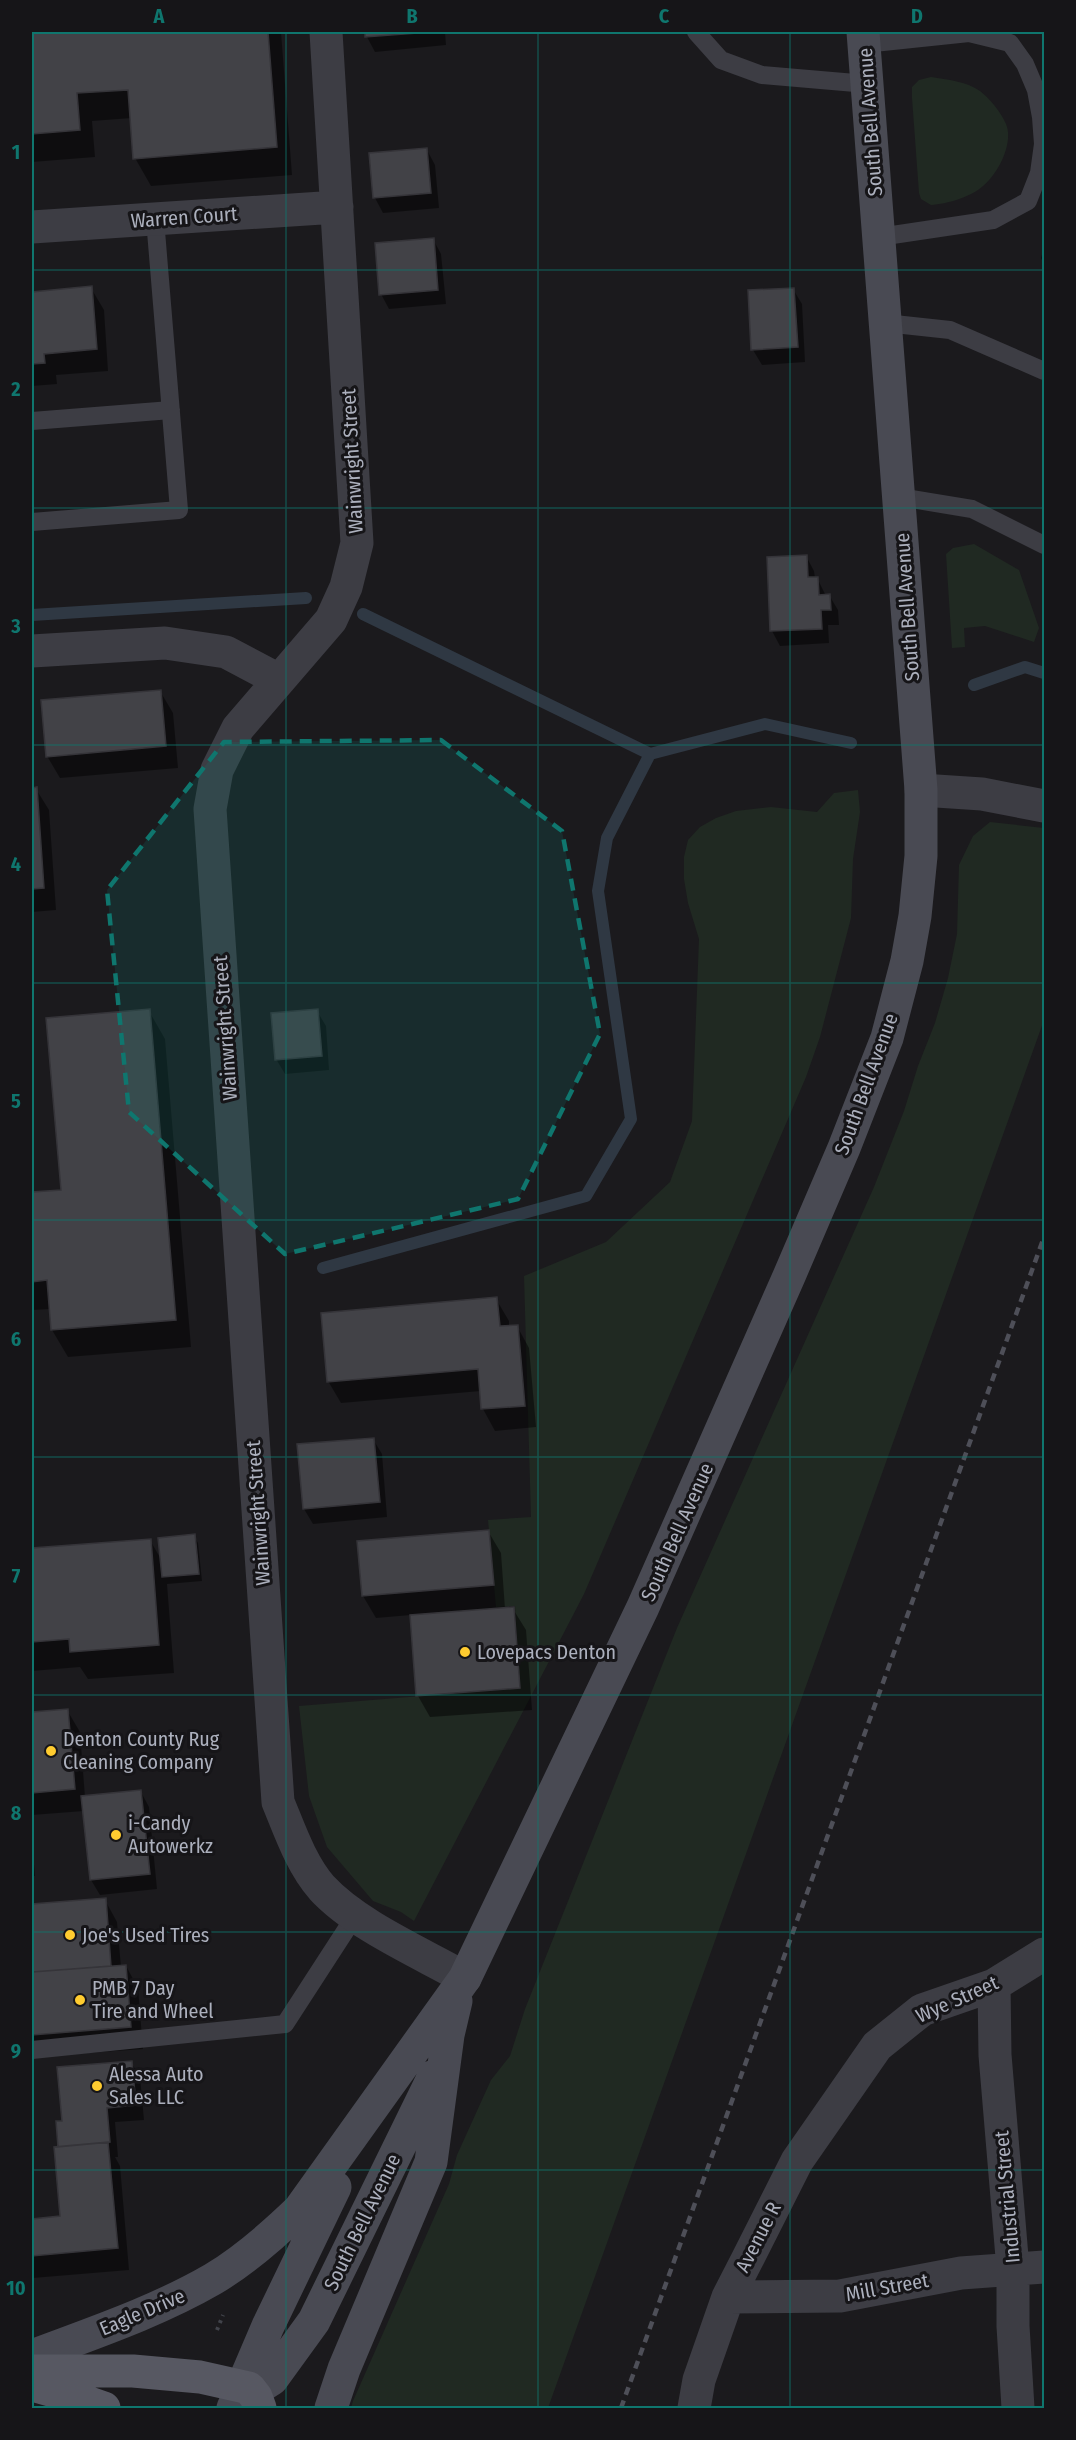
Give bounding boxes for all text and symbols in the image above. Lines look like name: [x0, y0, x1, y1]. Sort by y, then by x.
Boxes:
text: A: [153, 4, 166, 28]
text: B: [406, 4, 418, 28]
text: C: [659, 4, 670, 28]
text: D: [911, 4, 923, 28]
street label: South Bell Avenue: [853, 47, 887, 197]
text: 1: [12, 140, 20, 164]
street label: Warren Court: [130, 201, 239, 233]
text: 2: [10, 377, 21, 401]
street label: Wainwright Street: [336, 387, 368, 534]
street label: South Bell Avenue: [890, 532, 924, 682]
text: 3: [10, 614, 21, 638]
text: 4: [11, 852, 21, 876]
street label: Wainwright Street: [208, 954, 242, 1101]
street label: South Bell Avenue: [829, 1010, 903, 1158]
text: 5: [11, 1089, 21, 1113]
text: 6: [11, 1327, 21, 1351]
street label: Wainwright Street: [241, 1439, 275, 1586]
street label: South Bell Avenue: [636, 1459, 718, 1605]
text: 7: [12, 1564, 21, 1588]
place label: Lovepacs Denton: [477, 1640, 616, 1664]
marker: Lovepacs Denton: [458, 1645, 472, 1659]
place label: Denton County Rug Cleaning Company: [63, 1727, 220, 1774]
marker: Denton County Rug Cleaning Company: [44, 1744, 58, 1758]
text: 8: [11, 1801, 22, 1825]
place label: i-Candy Autowerkz: [128, 1811, 213, 1858]
marker: i-Candy Autowerkz: [109, 1828, 123, 1842]
place label: Joe's Used Tires: [82, 1923, 209, 1947]
marker: Joe's Used Tires: [63, 1928, 77, 1942]
street label: Wye Street: [912, 1970, 1002, 2028]
place label: PMB 7 Day Tire and Wheel: [92, 1976, 214, 2023]
marker: PMB 7 Day Tire and Wheel: [73, 1993, 87, 2007]
text: 9: [11, 2039, 21, 2063]
place label: Alessa Auto Sales LLC: [109, 2062, 204, 2109]
marker: Alessa Auto Sales LLC: [90, 2079, 104, 2093]
street label: Industrial Street: [989, 2129, 1025, 2264]
street label: South Bell Avenue: [319, 2150, 405, 2294]
street label: Avenue R: [730, 2198, 786, 2276]
street label: Mill Street: [844, 2268, 931, 2306]
text: 10: [6, 2276, 26, 2300]
street label: Eagle Drive: [96, 2283, 188, 2341]

